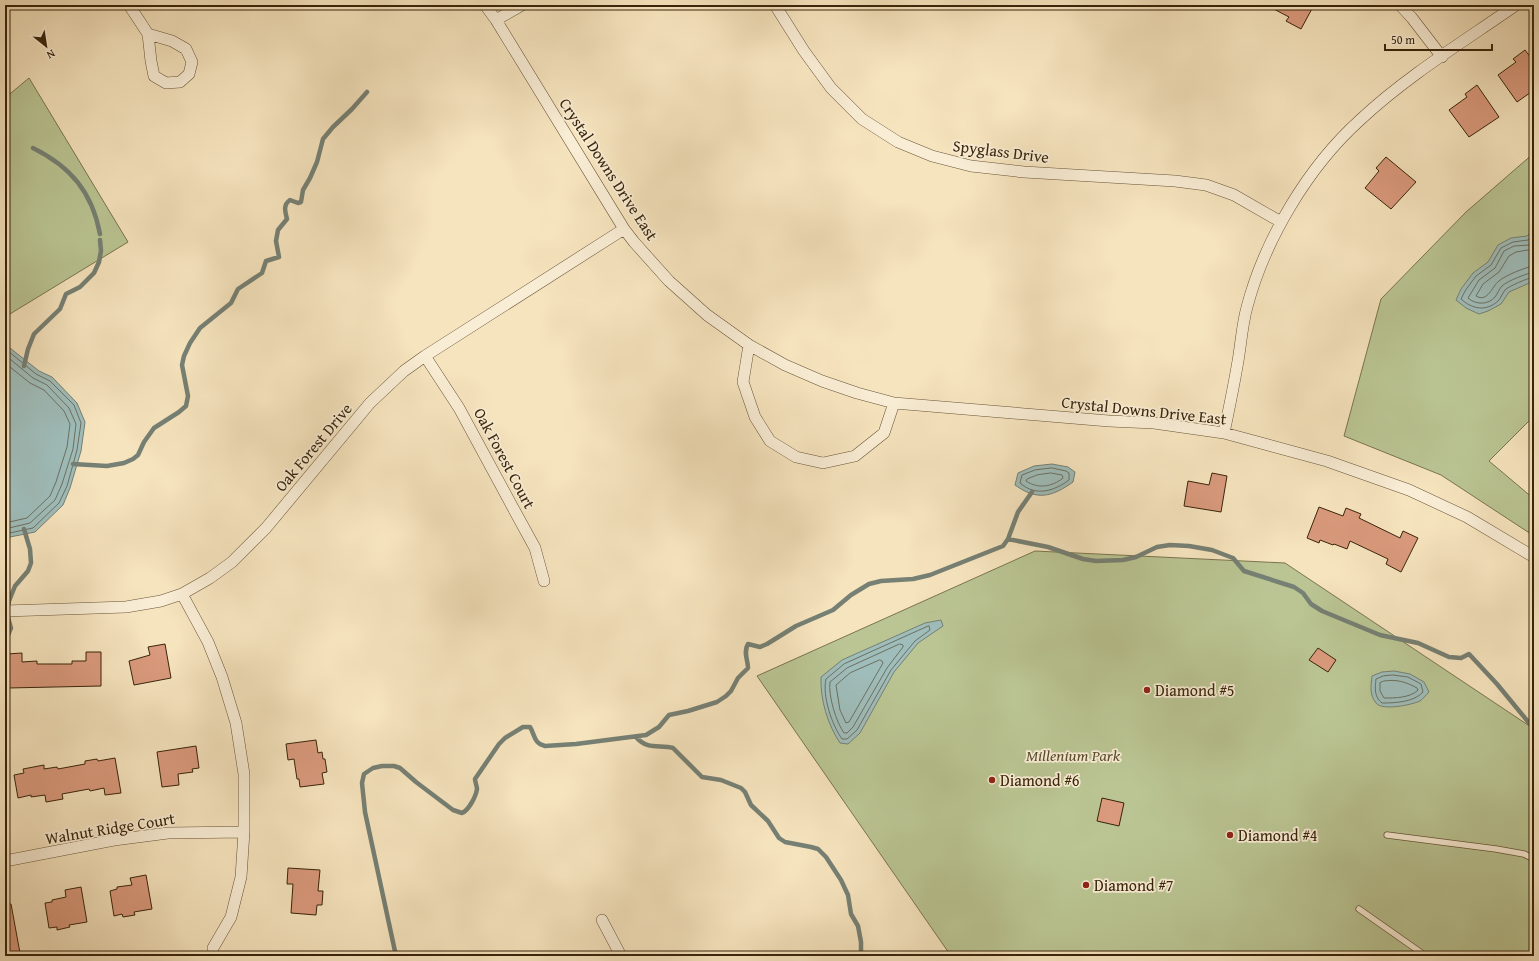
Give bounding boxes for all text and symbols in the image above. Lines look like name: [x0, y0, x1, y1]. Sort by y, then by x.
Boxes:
north arrow: [26, 26, 66, 66]
scale bar: [1385, 26, 1492, 52]
text: 50 m: [1391, 31, 1415, 48]
text: N: [43, 46, 58, 64]
street label: Crystal Downs Drive East: [554, 93, 664, 245]
street label: Spyglass Drive: [952, 133, 1050, 169]
street label: Crystal Downs Drive East: [1060, 389, 1228, 431]
street label: Oak Forest Drive: [269, 397, 357, 497]
street label: Oak Forest Court: [468, 403, 542, 513]
place label: Diamond #5: [1155, 678, 1234, 702]
marker: Diamond #5: [1142, 685, 1152, 695]
park label: Millenium Park: [1026, 743, 1121, 767]
place label: Diamond #6: [1000, 768, 1080, 792]
marker: Diamond #6: [987, 775, 997, 785]
street label: Walnut Ridge Court: [44, 806, 177, 850]
place label: Diamond #4: [1238, 823, 1318, 847]
marker: Diamond #4: [1225, 830, 1235, 840]
place label: Diamond #7: [1094, 873, 1174, 897]
marker: Diamond #7: [1081, 880, 1091, 890]

